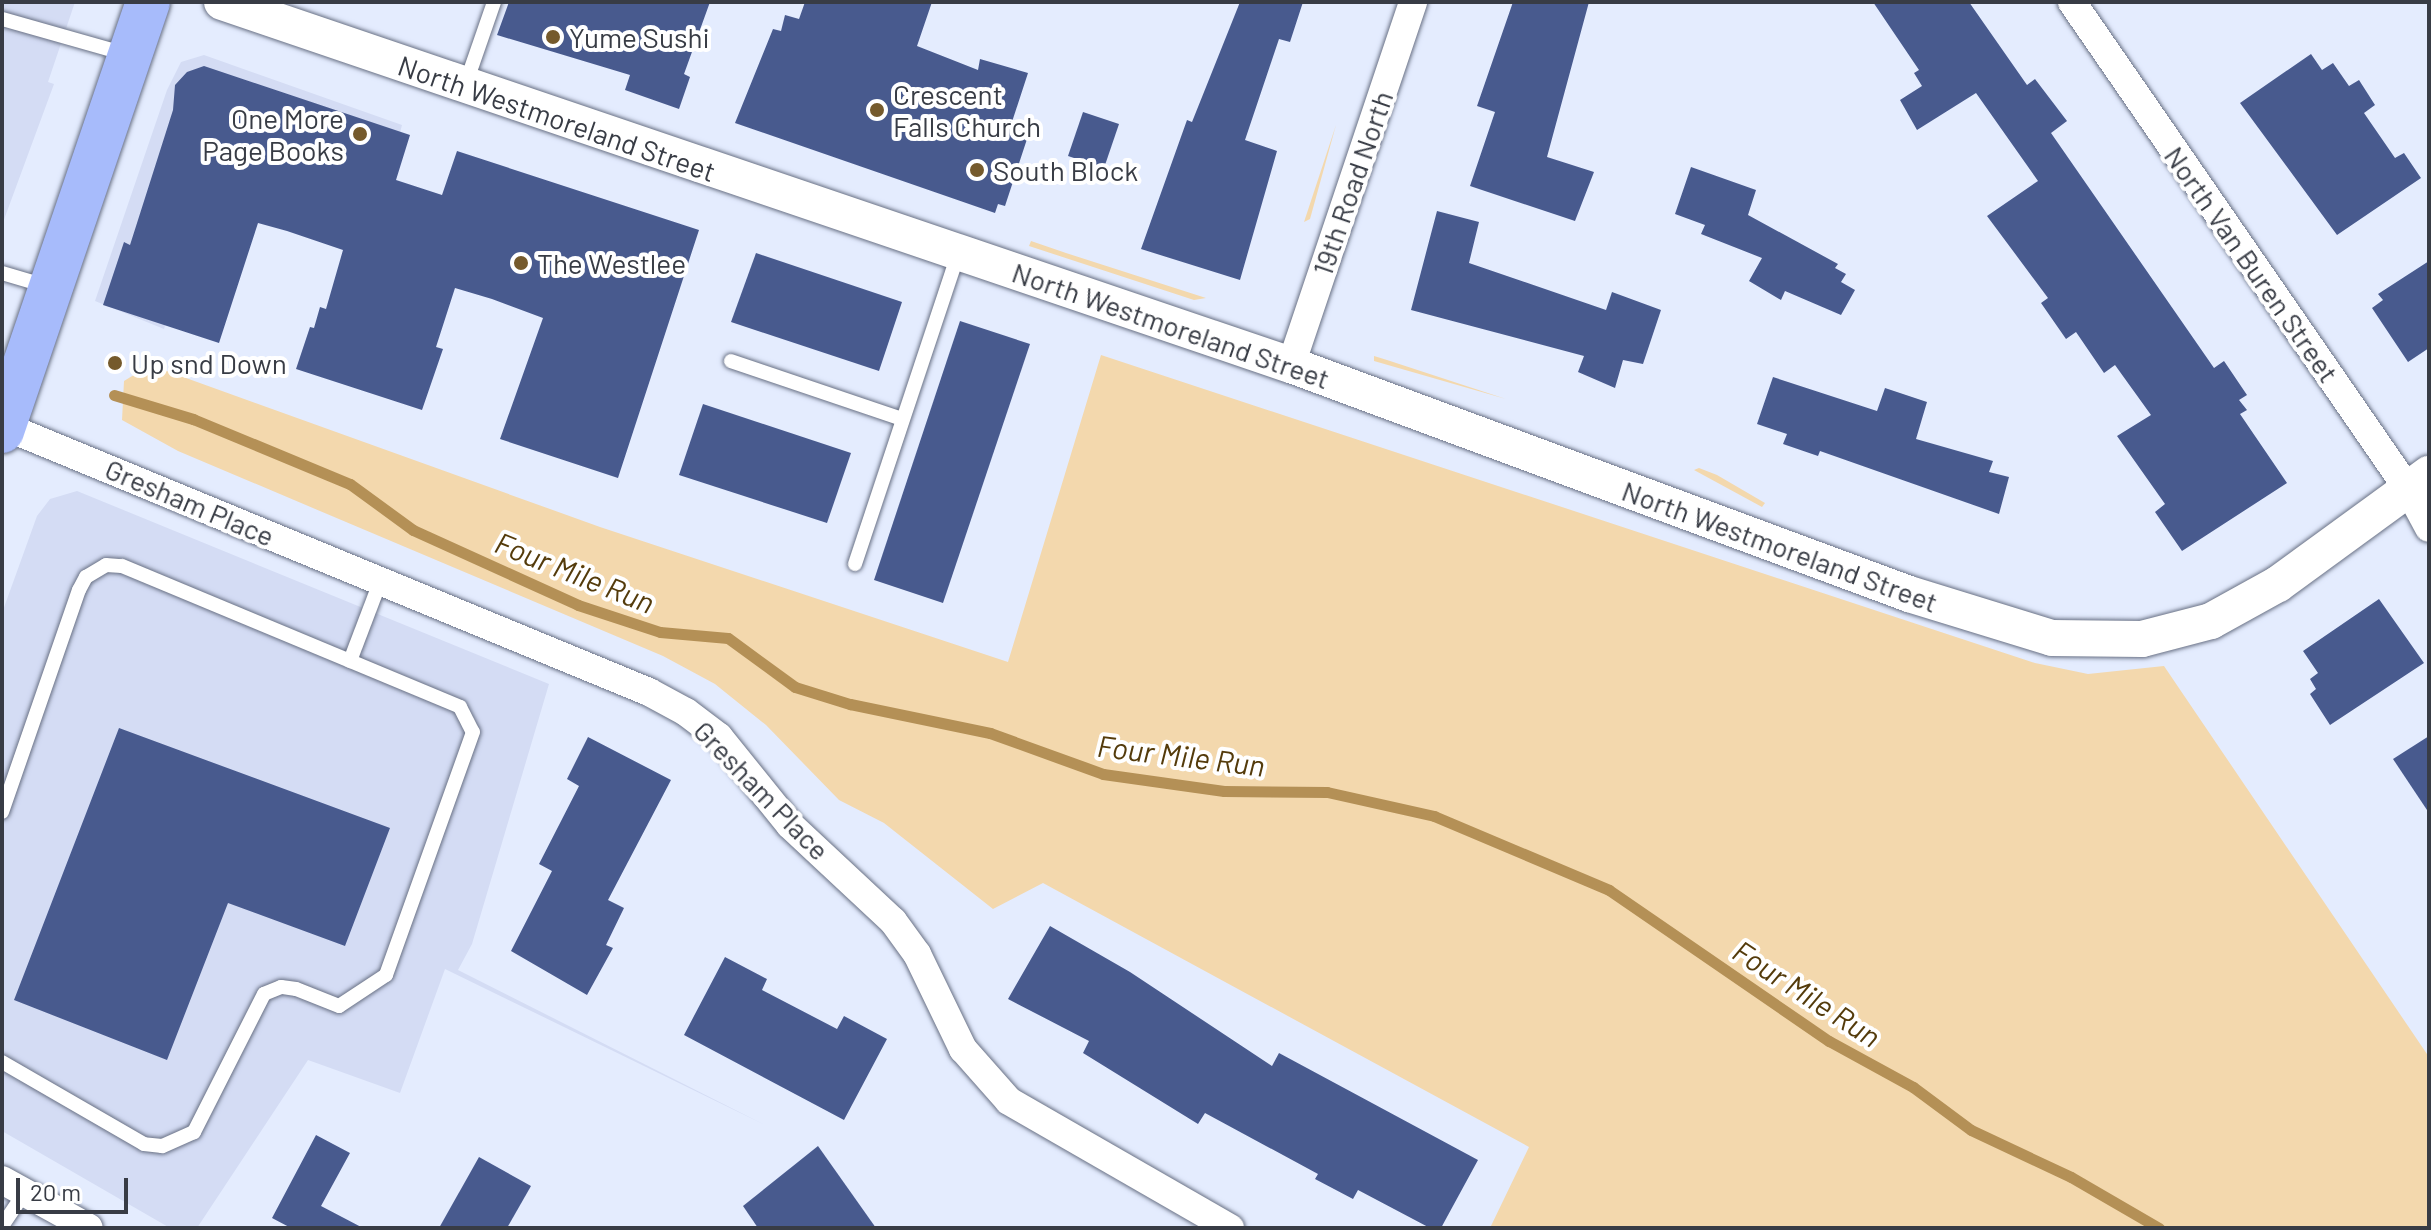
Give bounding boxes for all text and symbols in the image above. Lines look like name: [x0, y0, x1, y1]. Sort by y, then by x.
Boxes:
place label: Yume Sushi: [569, 20, 710, 54]
marker: Yume Sushi: [544, 28, 562, 46]
street label: North Westmoreland Street: [394, 48, 720, 188]
place label: Crescent Falls Church: [893, 77, 1041, 143]
street label: 19th Road North: [1305, 86, 1399, 280]
place label: One More Page Books: [202, 101, 344, 167]
marker: Crescent Falls Church: [868, 101, 886, 119]
marker: One More Page Books: [351, 125, 369, 143]
street label: North Van Buren Street: [2158, 140, 2346, 388]
place label: South Block: [993, 153, 1138, 187]
marker: South Block: [968, 161, 986, 179]
place label: The Westlee: [537, 246, 686, 280]
marker: The Westlee: [512, 254, 530, 272]
street label: North Westmoreland Street: [1008, 255, 1334, 395]
place label: Up snd Down: [131, 346, 287, 380]
marker: Up snd Down: [106, 354, 124, 372]
street label: Gresham Place: [100, 451, 280, 553]
street label: North Westmoreland Street: [1618, 473, 1942, 619]
water label: Four Mile Run: [490, 524, 660, 620]
street label: Gresham Place: [687, 714, 837, 866]
water label: Four Mile Run: [1095, 727, 1267, 783]
water label: Four Mile Run: [1726, 932, 1888, 1054]
scale bar: [20, 1162, 132, 1212]
text: 20 m: [30, 1177, 81, 1206]

